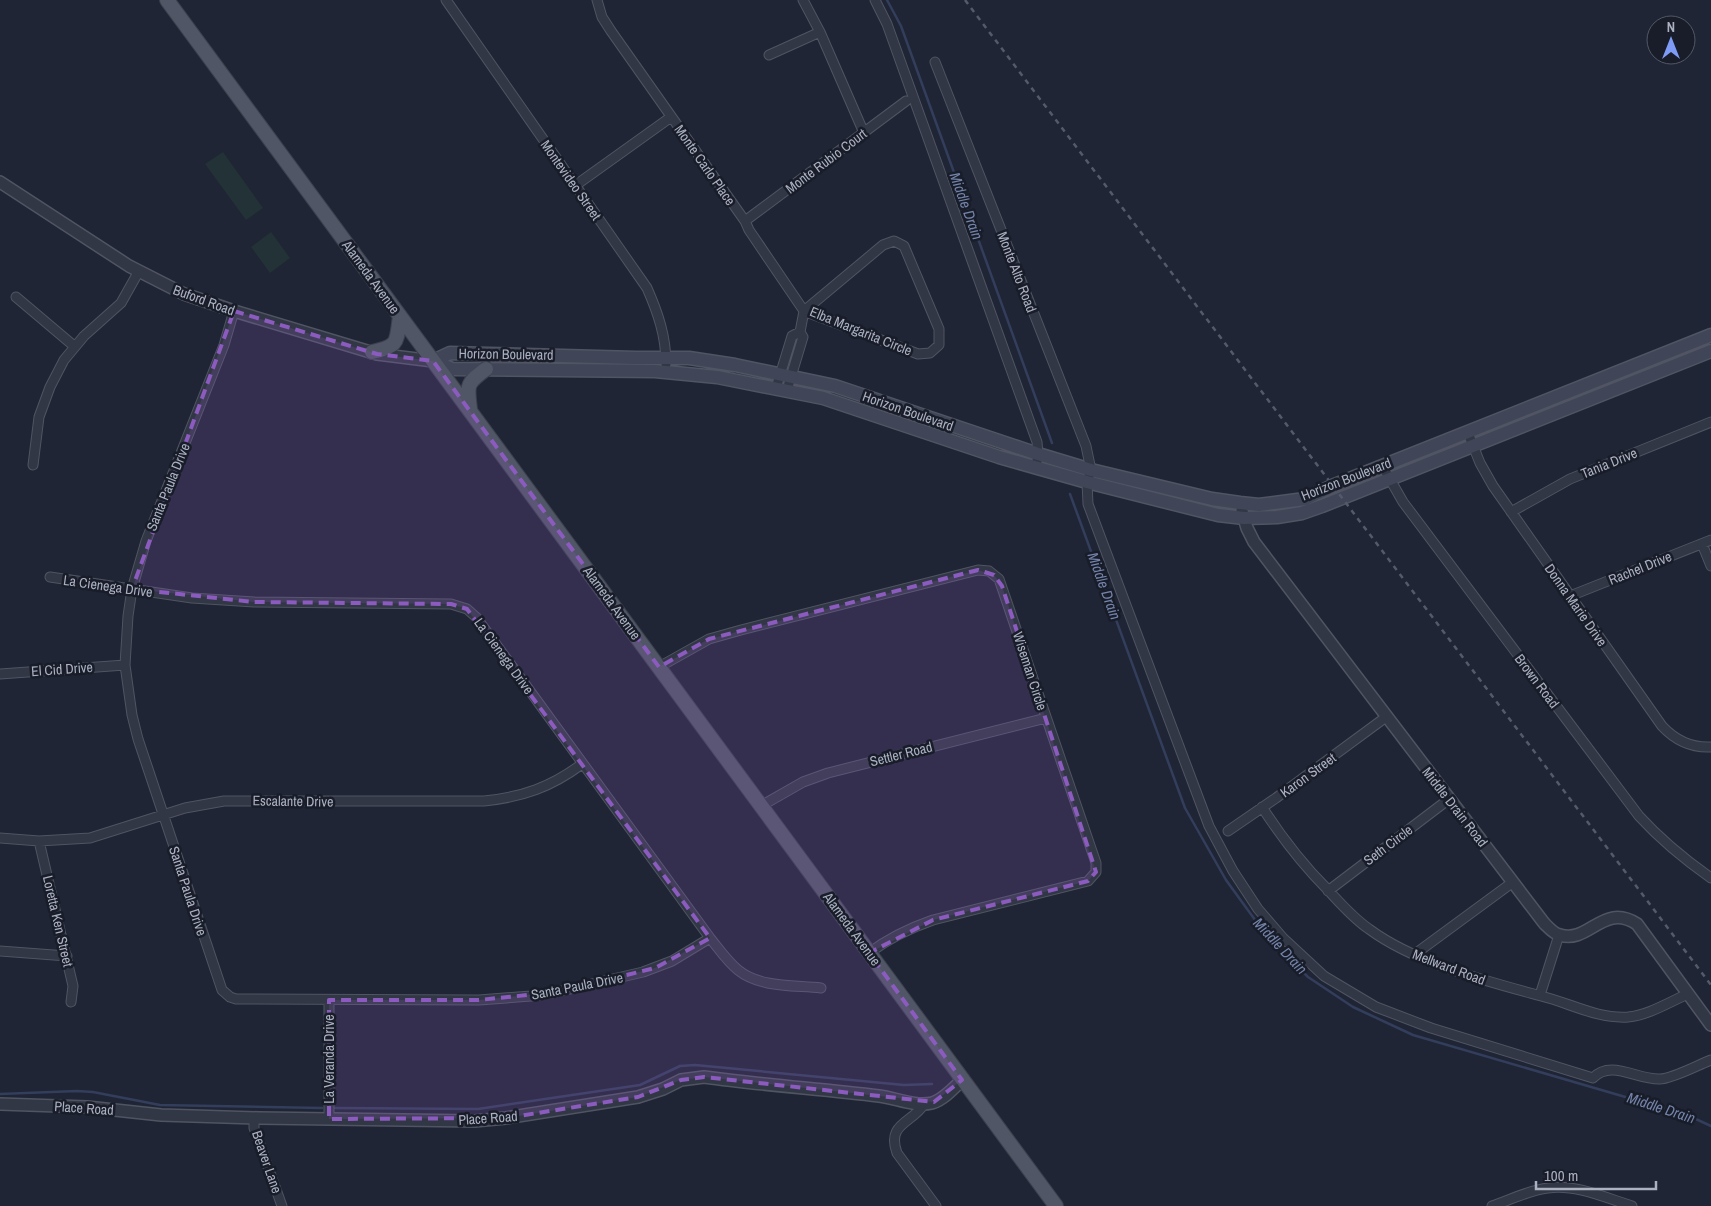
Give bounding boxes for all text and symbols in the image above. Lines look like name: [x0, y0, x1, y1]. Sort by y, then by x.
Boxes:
north arrow: [1646, 15, 1696, 65]
text: N: [1667, 18, 1675, 36]
street label: Monte Carlo Place: [671, 121, 739, 209]
street label: Monte Rubio Court: [782, 125, 870, 197]
street label: Montevideo Street: [537, 136, 605, 224]
water label: Middle Drain: [945, 169, 988, 243]
street label: Monte Alto Road: [993, 229, 1041, 315]
street label: Alameda Avenue: [338, 236, 404, 317]
street label: Buford Road: [171, 281, 237, 319]
street label: Elba Margarita Circle: [807, 302, 915, 360]
street label: Horizon Boulevard: [458, 344, 554, 364]
street label: Horizon Boulevard: [860, 387, 956, 435]
street label: Santa Paula Drive: [142, 440, 194, 534]
street label: Tania Drive: [1578, 444, 1640, 482]
street label: Horizon Boulevard: [1298, 454, 1394, 504]
street label: Rachel Drive: [1606, 547, 1674, 589]
water label: Middle Drain: [1083, 549, 1126, 623]
street label: Donna Marie Drive: [1541, 560, 1611, 650]
street label: Alameda Avenue: [579, 562, 645, 643]
street label: La Cienega Drive: [62, 571, 154, 601]
street label: La Cienega Drive: [470, 614, 538, 698]
street label: Wiseman Circle: [1009, 629, 1051, 713]
street label: Brown Road: [1511, 650, 1563, 712]
street label: El Cid Drive: [31, 658, 93, 680]
street label: Settler Road: [868, 738, 934, 770]
street label: Karon Street: [1277, 749, 1339, 801]
street label: Middle Drain Road: [1418, 763, 1492, 851]
street label: Escalante Drive: [252, 791, 334, 811]
street label: Seth Circle: [1360, 821, 1416, 869]
street label: Santa Paula Drive: [165, 844, 211, 938]
street label: Loretta Ken Street: [39, 874, 77, 968]
street label: Alameda Avenue: [819, 888, 885, 969]
water label: Middle Drain: [1249, 913, 1312, 979]
street label: Mellward Road: [1410, 945, 1488, 989]
street label: Santa Paula Drive: [530, 968, 624, 1004]
street label: La Veranda Drive: [320, 1014, 338, 1104]
water label: Middle Drain: [1624, 1087, 1698, 1128]
street label: Place Road: [54, 1097, 114, 1119]
street label: Place Road: [458, 1107, 518, 1129]
street label: Beaver Lane: [248, 1128, 286, 1196]
scale bar: [1536, 1158, 1656, 1190]
text: 100 m: [1544, 1165, 1578, 1186]

